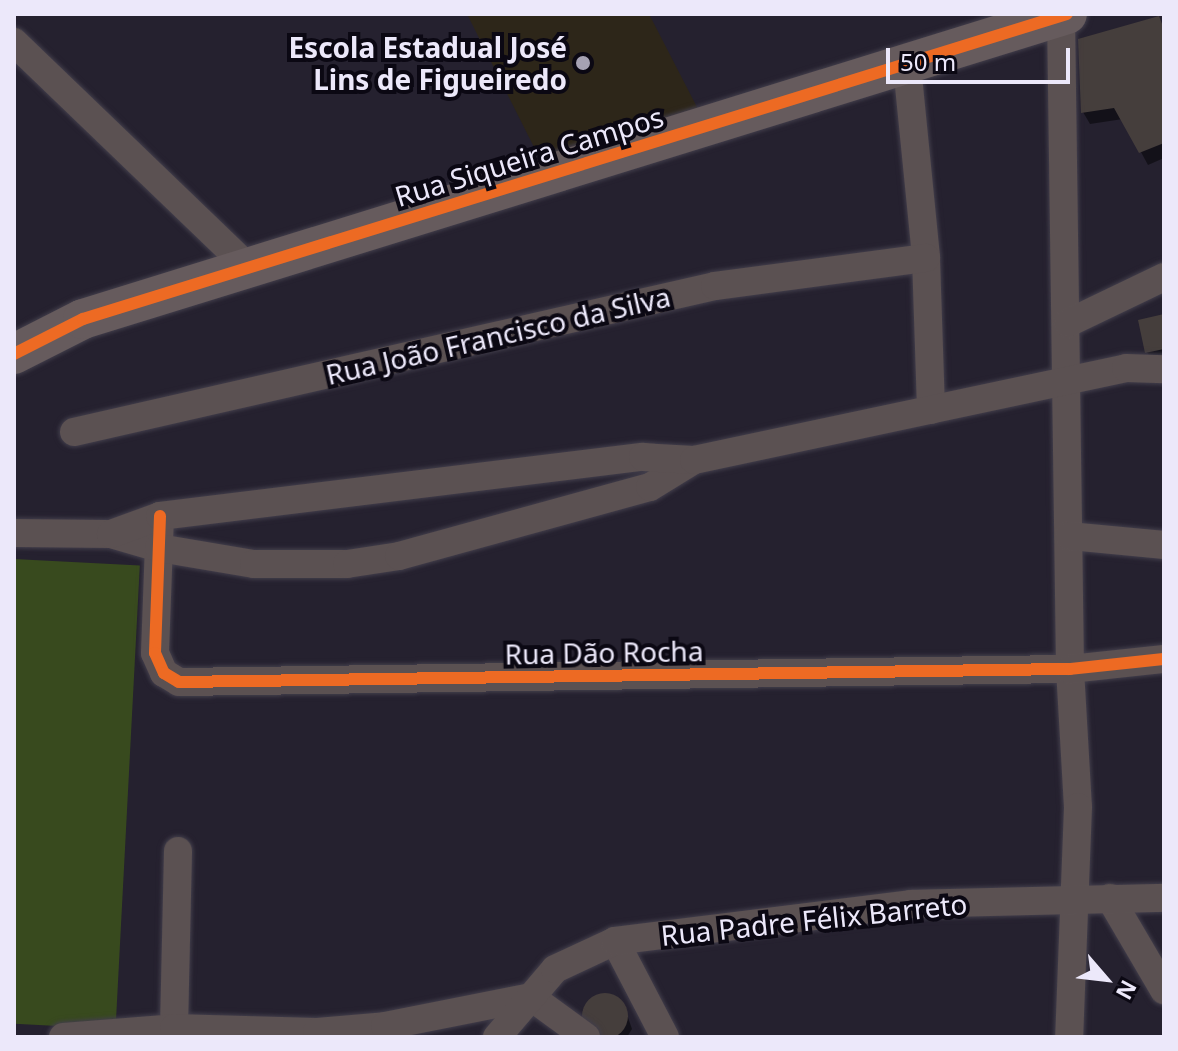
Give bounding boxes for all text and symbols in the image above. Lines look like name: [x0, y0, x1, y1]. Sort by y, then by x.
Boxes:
place label: Escola Estadual José Lins de Figueiredo: [288, 30, 567, 96]
scale bar: [890, 32, 1074, 82]
text: 50 m: [900, 45, 956, 78]
marker: Escola Estadual José Lins de Figueiredo: [574, 54, 592, 72]
street label: Rua Siqueira Campos: [391, 99, 667, 213]
street label: Rua João Francisco da Silva: [323, 279, 673, 391]
street label: Rua Dão Rocha: [504, 633, 704, 671]
street label: Rua Padre Félix Barreto: [659, 886, 969, 952]
north arrow: [1066, 939, 1146, 1019]
text: N: [1110, 975, 1145, 1005]

